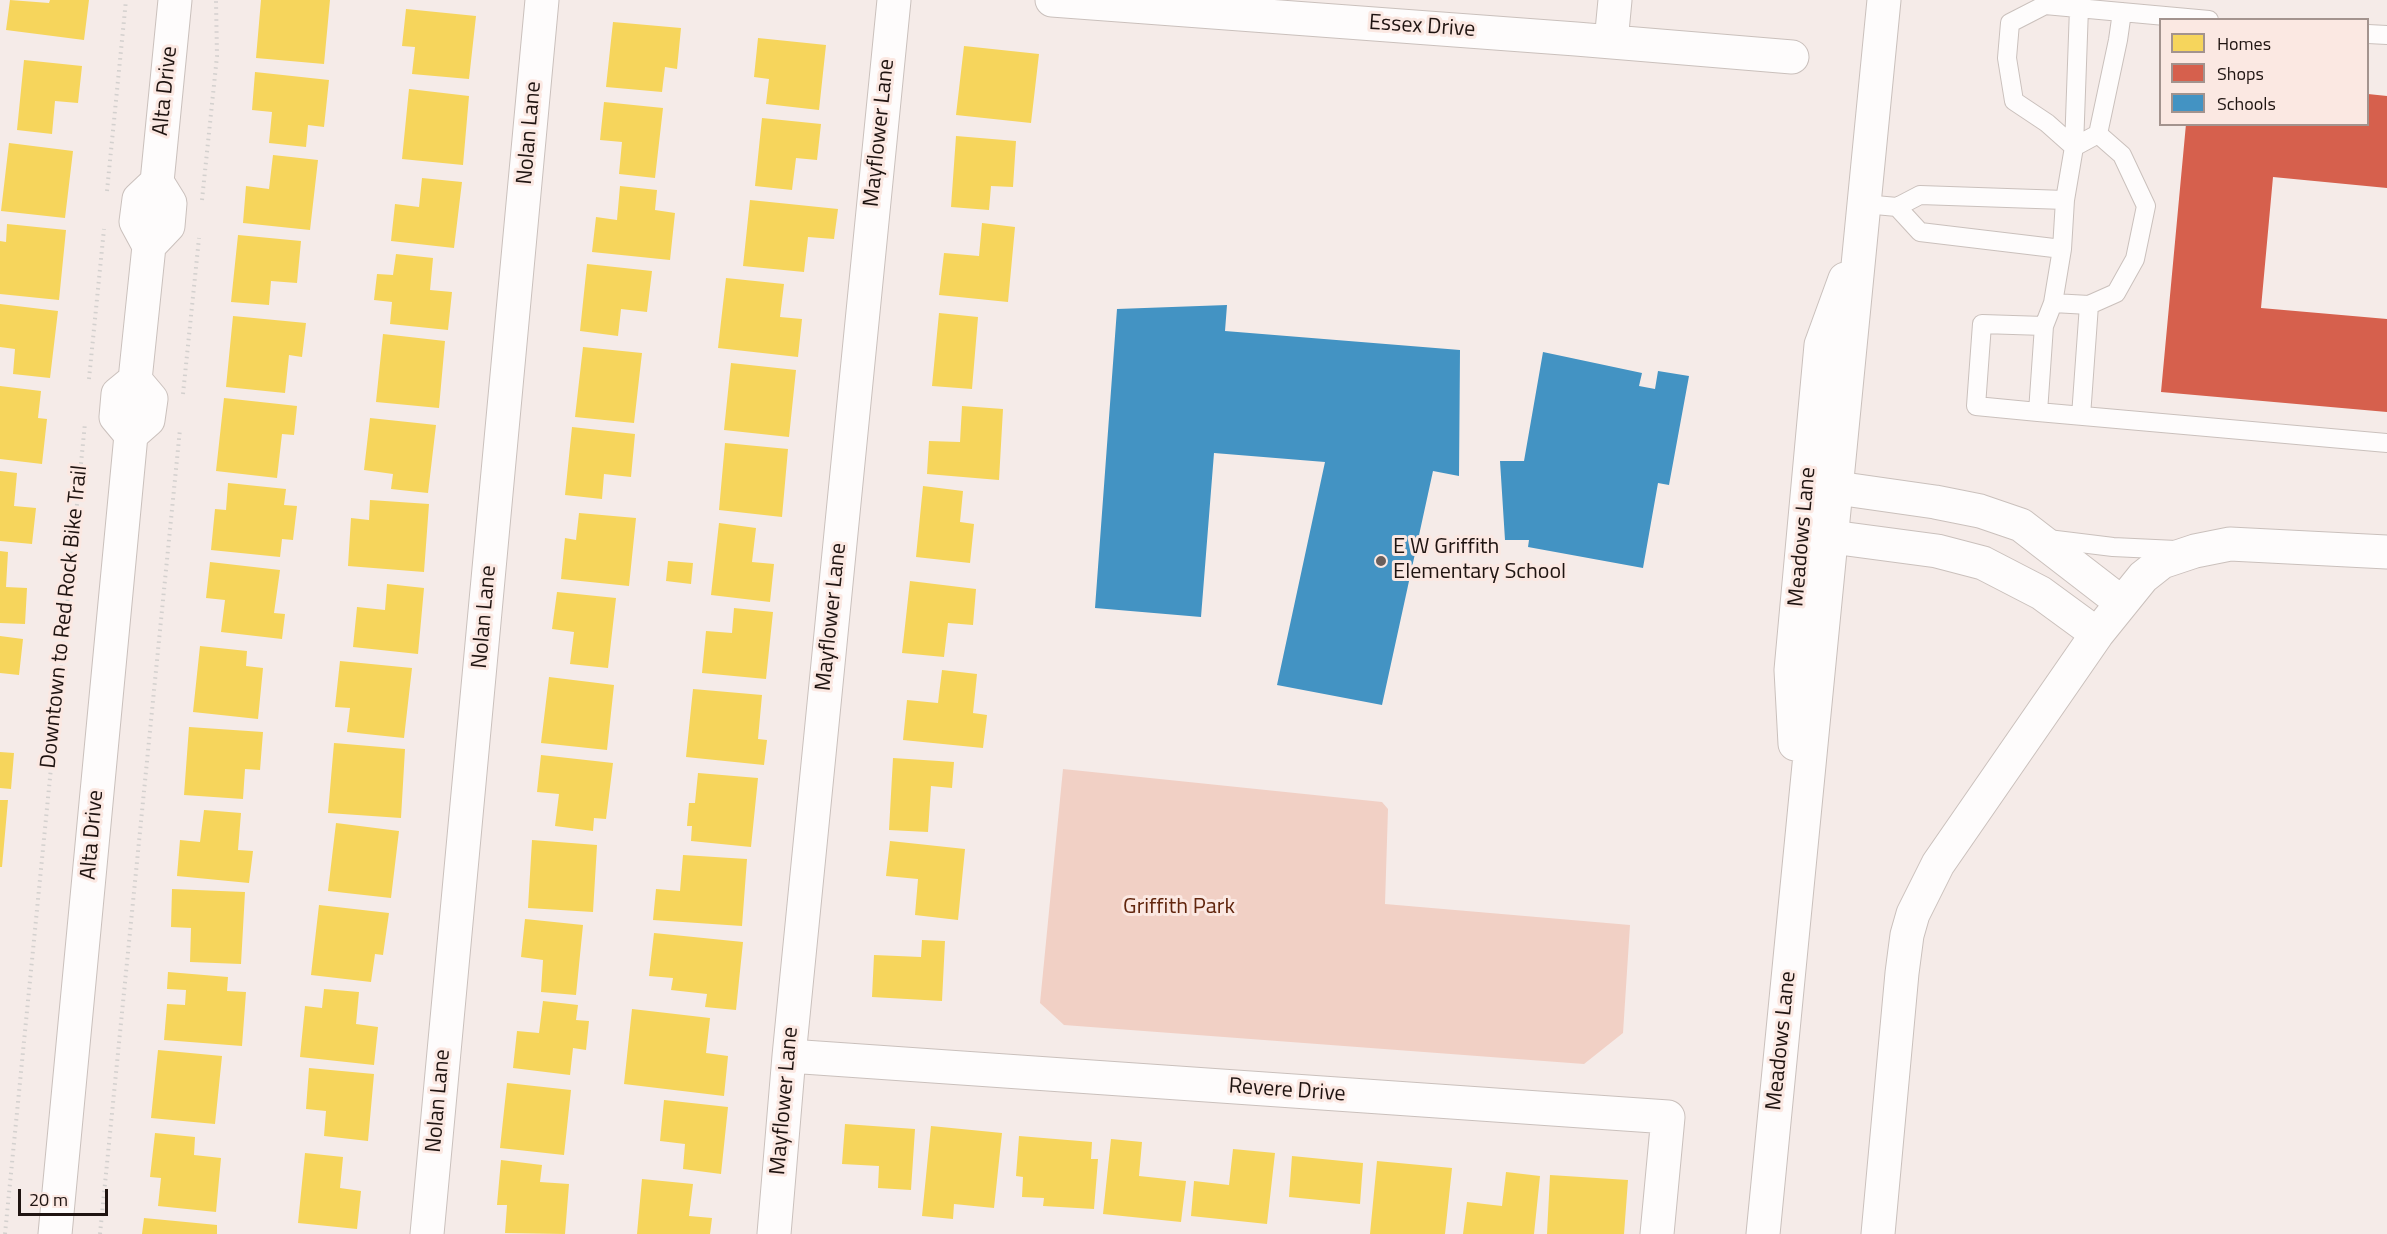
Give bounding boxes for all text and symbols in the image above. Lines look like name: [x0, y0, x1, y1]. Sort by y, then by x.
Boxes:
street label: Essex Drive: [1368, 10, 1476, 44]
legend: [2159, 18, 2369, 126]
text: Homes: [2217, 30, 2271, 57]
street label: Alta Drive: [148, 45, 184, 137]
street label: Mayflower Lane: [859, 58, 901, 208]
text: Shops: [2217, 60, 2264, 87]
street label: Nolan Lane: [512, 80, 548, 186]
text: Schools: [2217, 90, 2276, 117]
street label: Downtown to Red Rock Bike Trail: [36, 464, 94, 770]
street label: Meadows Lane: [1784, 466, 1822, 608]
place label: E W Griffith Elementary School: [1393, 535, 1566, 586]
street label: Mayflower Lane: [811, 542, 853, 692]
marker: E W Griffith Elementary School: [1374, 554, 1388, 568]
street label: Nolan Lane: [467, 564, 503, 670]
street label: Alta Drive: [76, 789, 110, 881]
park label: Griffith Park: [1123, 895, 1235, 921]
street label: Meadows Lane: [1762, 970, 1802, 1112]
street label: Mayflower Lane: [765, 1026, 805, 1176]
street label: Nolan Lane: [421, 1048, 457, 1154]
street label: Revere Drive: [1228, 1074, 1346, 1108]
scale bar: [21, 1177, 111, 1215]
text: 20 m: [29, 1186, 68, 1213]

